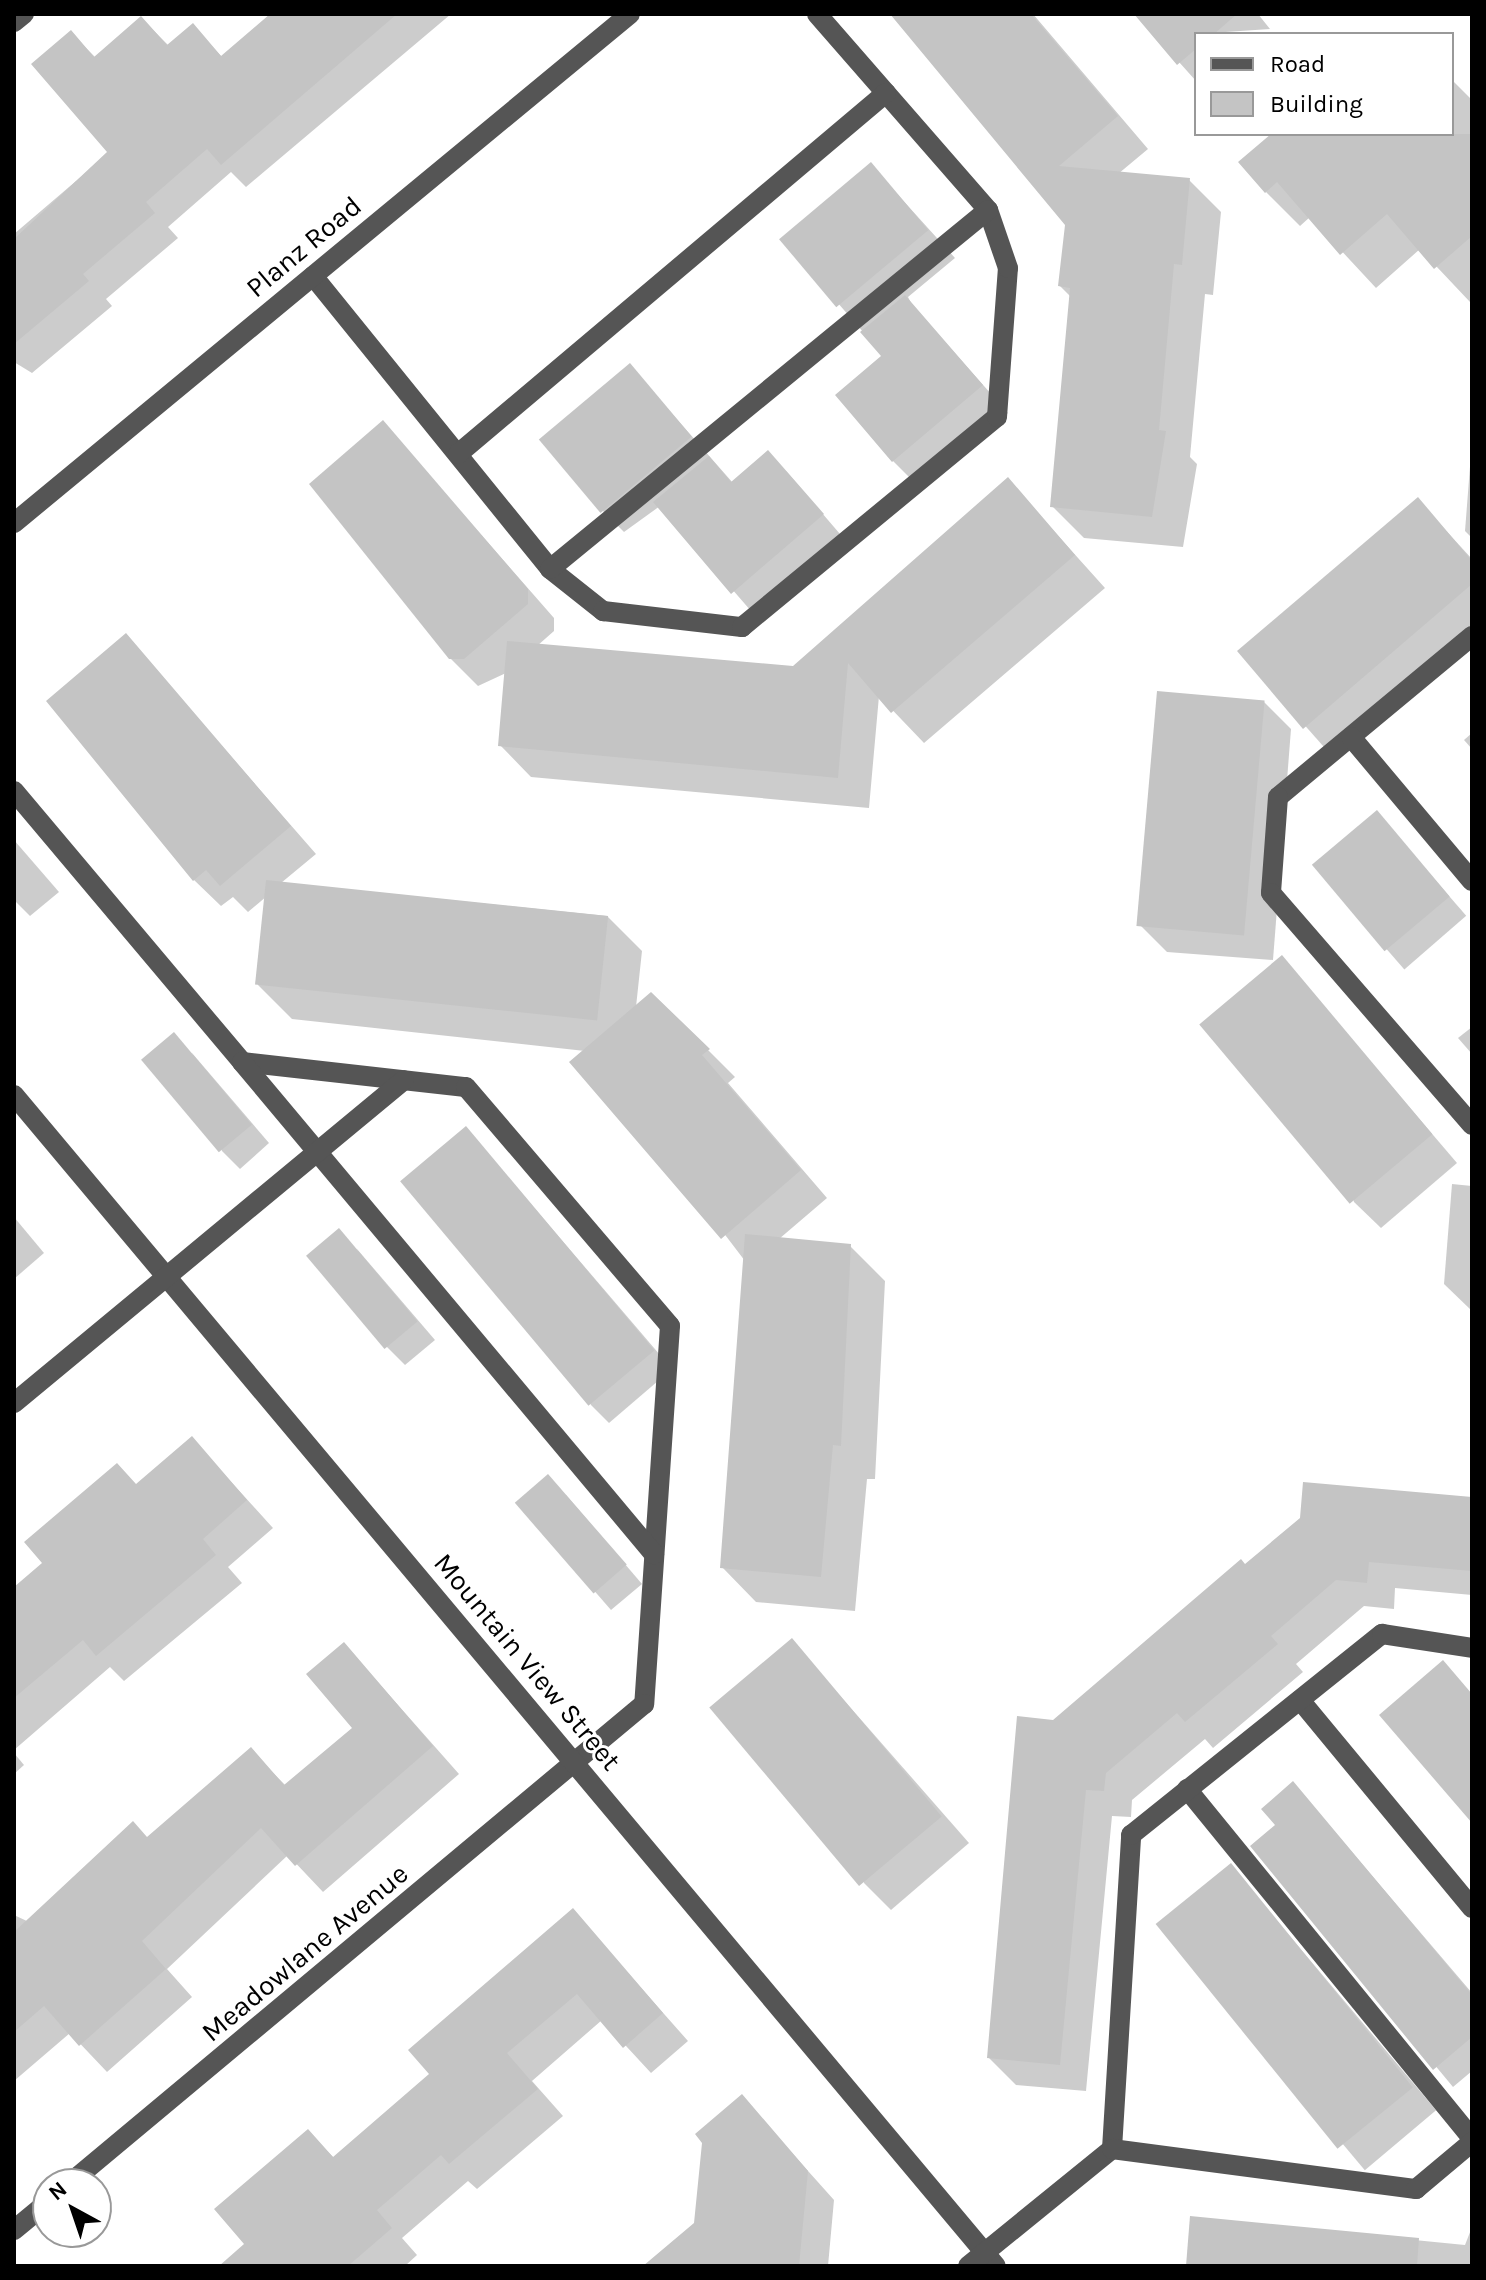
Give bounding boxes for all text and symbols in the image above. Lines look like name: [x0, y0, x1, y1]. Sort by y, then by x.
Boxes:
legend: [1194, 32, 1454, 136]
text: Road: [1270, 50, 1325, 78]
text: Building: [1270, 90, 1363, 118]
street label: Planz Road: [240, 189, 368, 305]
street label: Mountain View Street: [426, 1547, 628, 1777]
street label: Meadowlane Avenue: [195, 1857, 415, 2049]
north arrow: [32, 2168, 112, 2248]
text: N: [43, 2176, 72, 2206]

